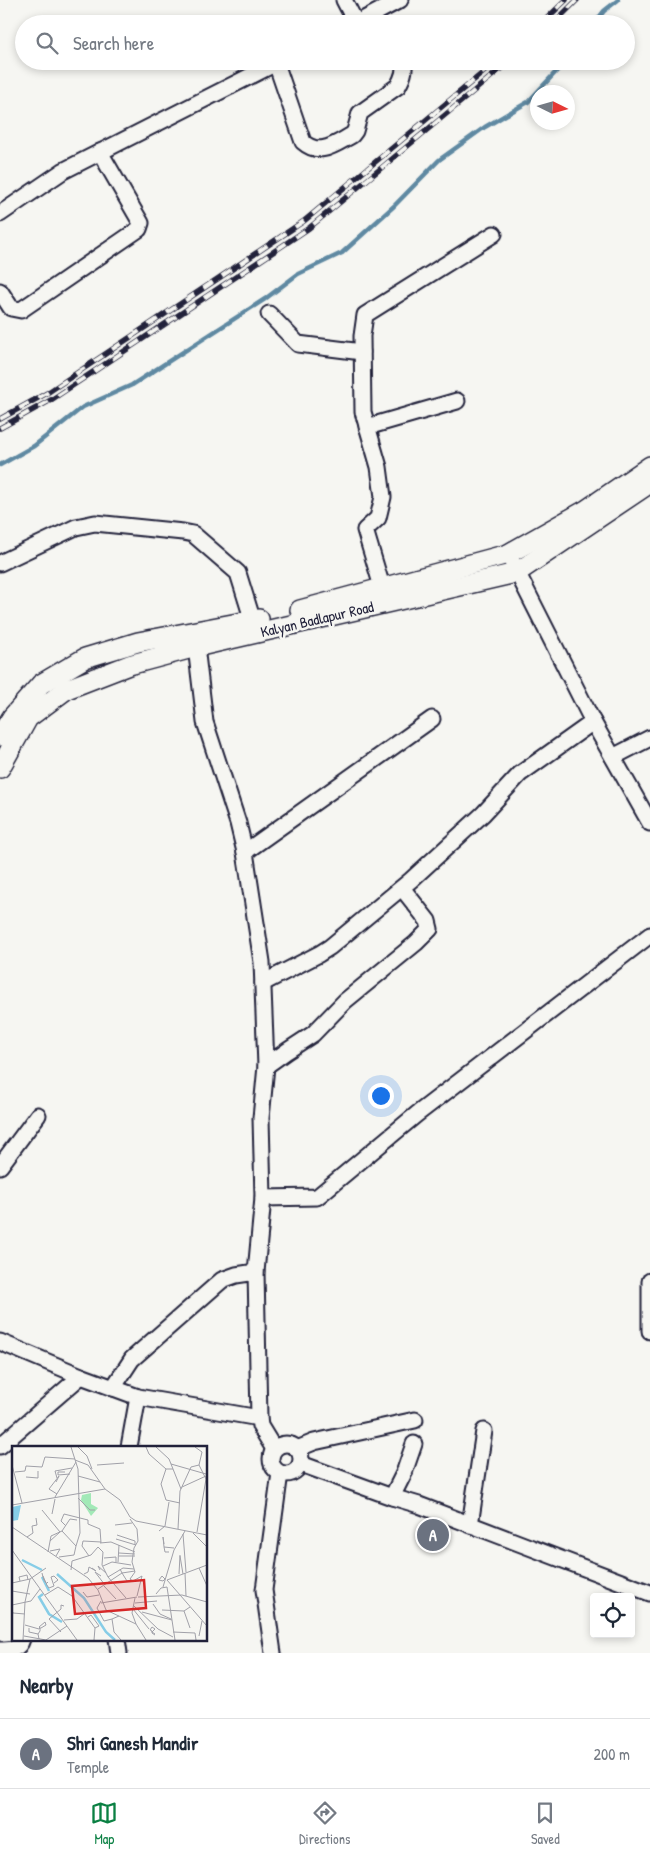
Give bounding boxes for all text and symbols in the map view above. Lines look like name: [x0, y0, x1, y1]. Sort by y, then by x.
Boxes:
search box: [15, 15, 635, 70]
icon: search: [33, 29, 61, 57]
text: Search here: [73, 30, 154, 56]
north arrow: [530, 85, 575, 130]
street label: Kalyan Badlapur Road: [258, 596, 376, 642]
your location: [368, 1083, 394, 1109]
inset map: [12, 1446, 208, 1640]
pin: A: [417, 1516, 449, 1554]
map controls: [590, 1593, 635, 1638]
button: locate: [590, 1593, 635, 1638]
text: Nearby: [20, 1671, 73, 1700]
text: Shri Ganesh Mandir: [67, 1730, 198, 1756]
text: A: [32, 1743, 40, 1765]
text: 200 m: [594, 1743, 630, 1765]
text: Temple: [67, 1756, 109, 1778]
tab: Map: [90, 1799, 118, 1848]
tab: Directions: [299, 1799, 350, 1848]
tab: Saved: [531, 1799, 560, 1848]

